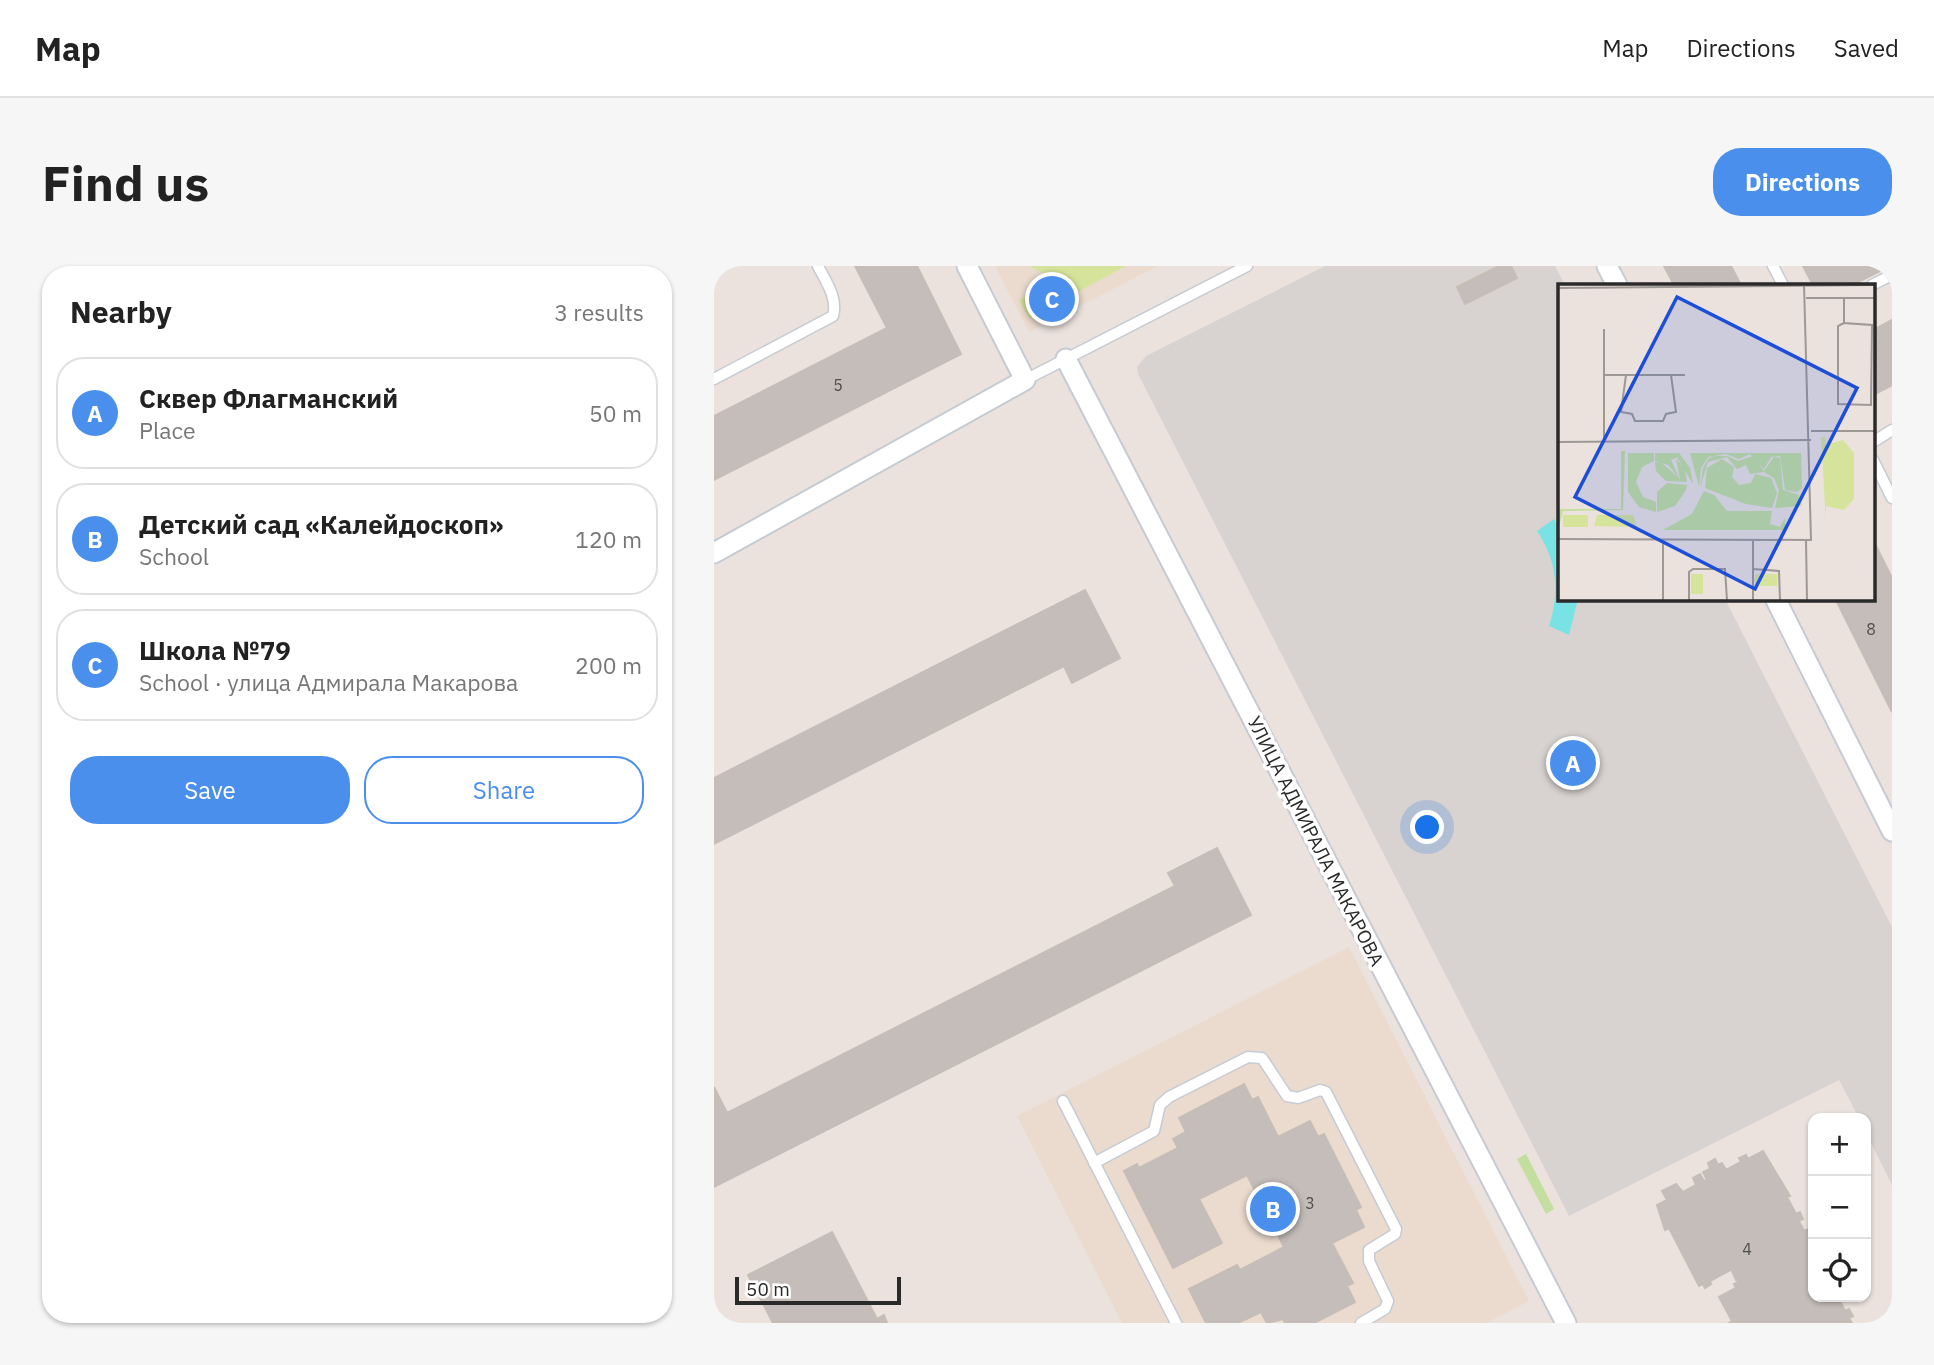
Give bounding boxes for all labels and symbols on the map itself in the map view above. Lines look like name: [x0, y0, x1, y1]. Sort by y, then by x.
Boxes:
pin: C: [1029, 273, 1075, 325]
inset map: [1558, 284, 1874, 600]
house number: 5: [833, 375, 843, 395]
house number: 8: [1866, 619, 1876, 639]
street label: УЛИЦА АДМИРАЛА МАКАРОВА: [1242, 712, 1390, 970]
pin: A: [1550, 737, 1596, 789]
your location: [1410, 810, 1444, 844]
pin: B: [1250, 1183, 1296, 1235]
house number: 3: [1305, 1193, 1315, 1213]
house number: 4: [1742, 1239, 1752, 1259]
scale bar: [735, 1274, 901, 1306]

